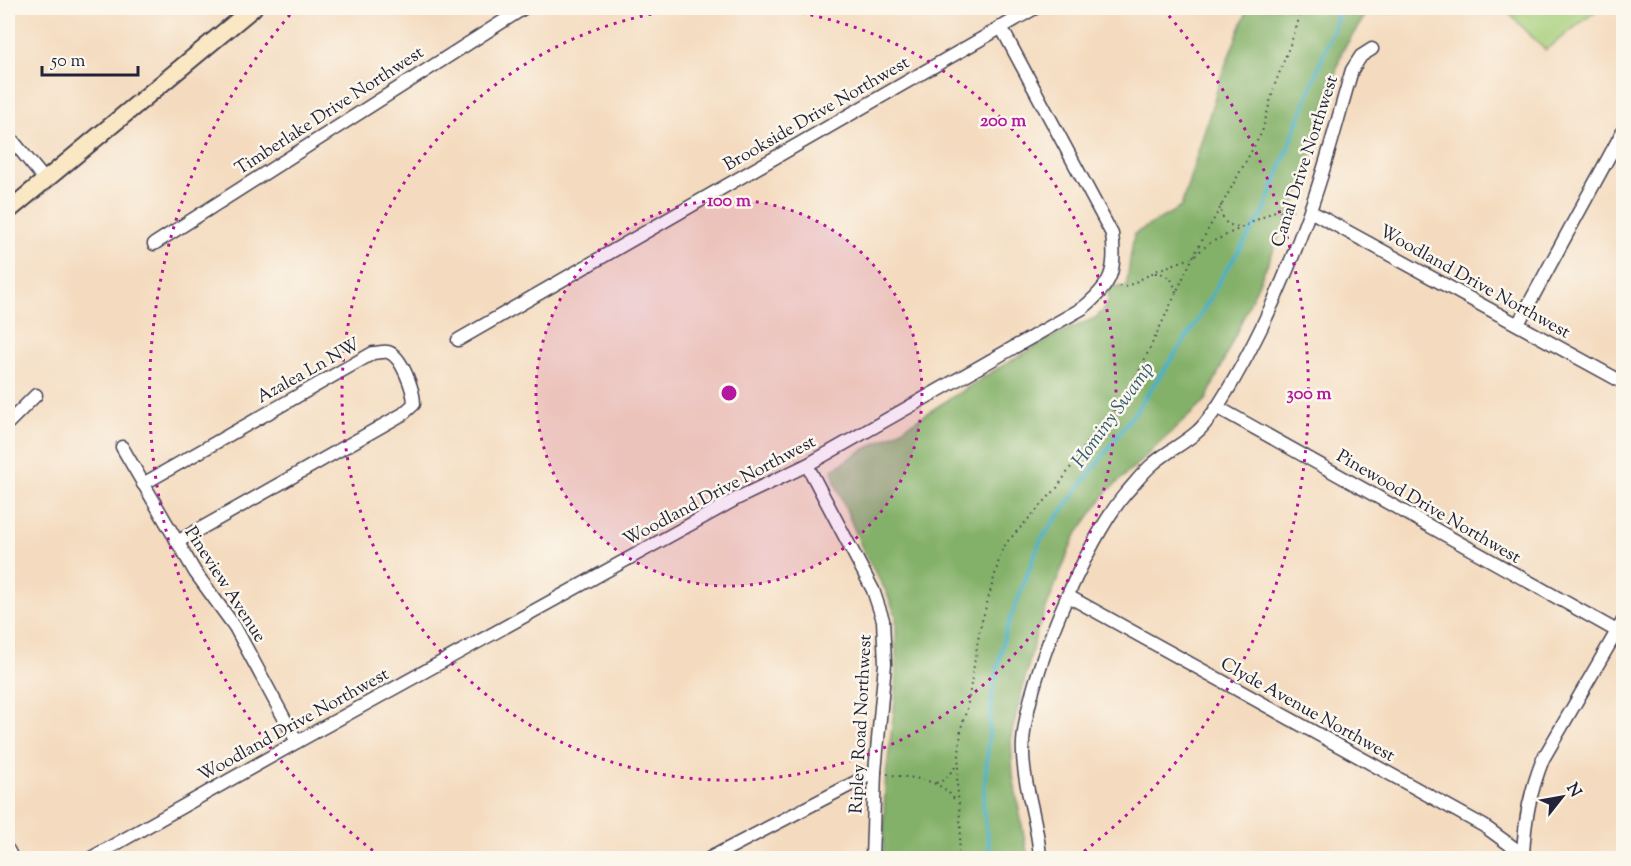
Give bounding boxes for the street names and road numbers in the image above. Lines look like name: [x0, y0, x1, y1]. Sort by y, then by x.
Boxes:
street label: Timberlake Drive Northwest: [231, 41, 430, 183]
street label: Brookside Drive Northwest: [719, 51, 915, 179]
street label: Canal Drive Northwest: [1266, 72, 1346, 251]
street label: Woodland Drive Northwest: [1374, 219, 1574, 346]
street label: Azalea Ln NW: [252, 333, 365, 411]
street label: Woodland Drive Northwest: [619, 430, 821, 554]
street label: Pinewood Drive Northwest: [1331, 444, 1525, 571]
street label: Pineview Avenue: [177, 522, 272, 648]
street label: Ripley Road Northwest: [844, 634, 880, 815]
street label: Clyde Avenue Northwest: [1215, 652, 1399, 770]
street label: Woodland Drive Northwest: [194, 662, 394, 789]

